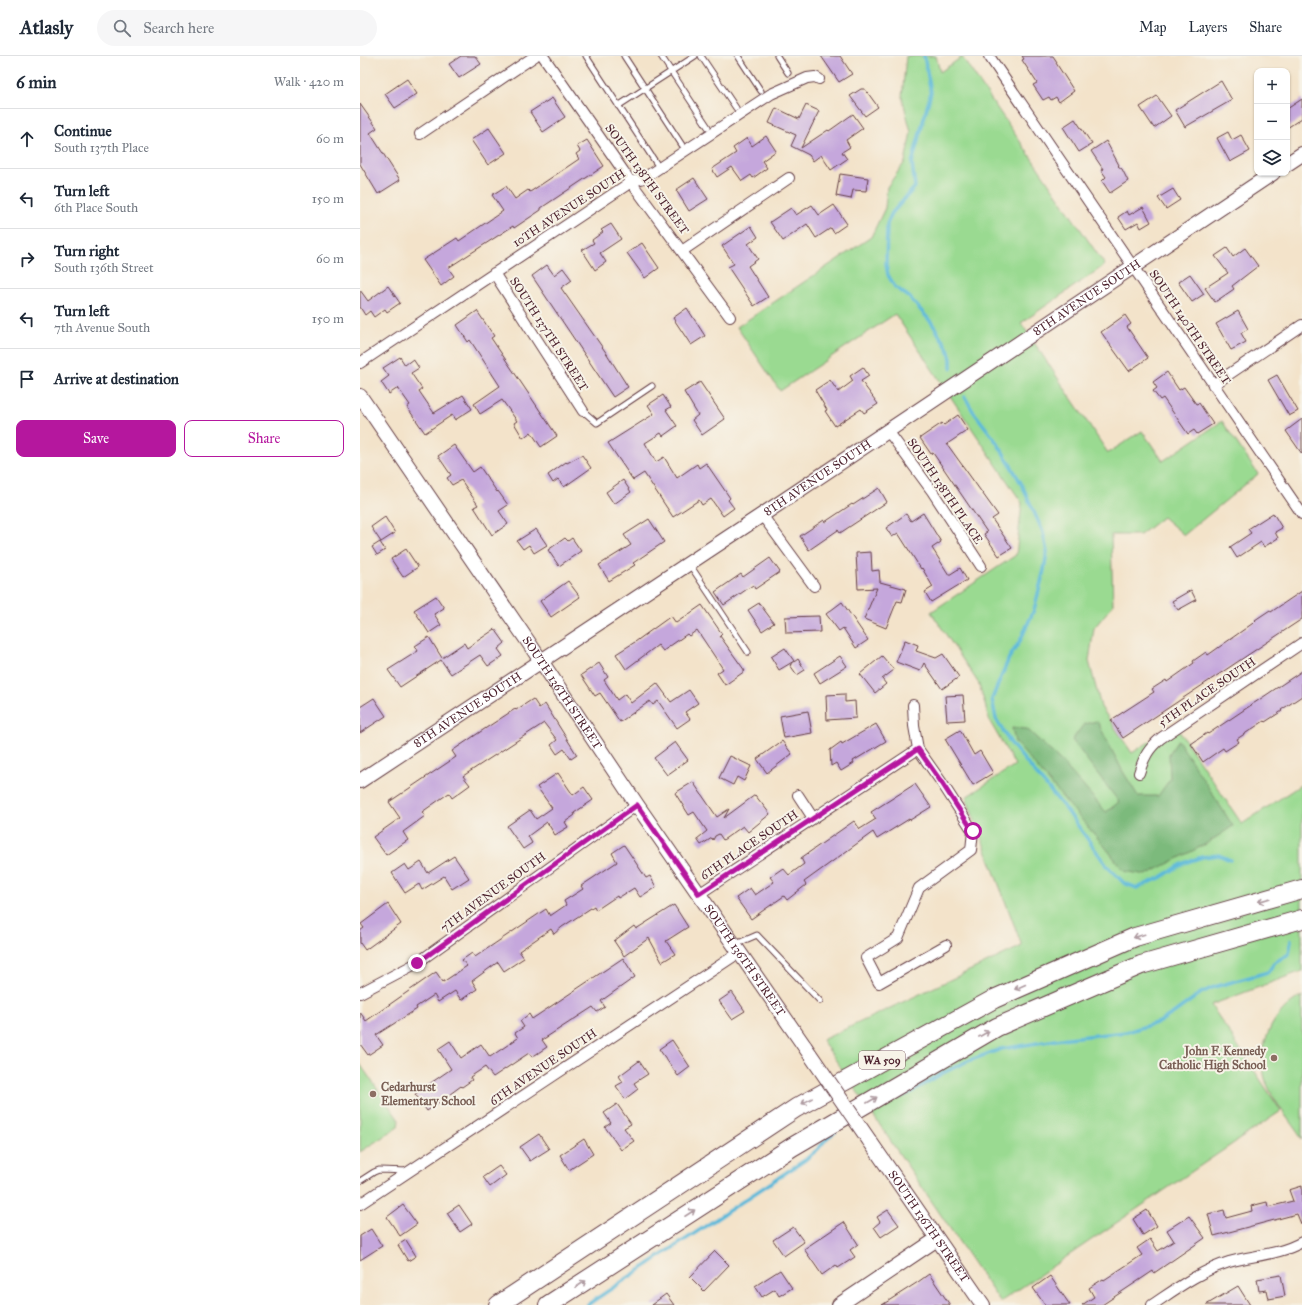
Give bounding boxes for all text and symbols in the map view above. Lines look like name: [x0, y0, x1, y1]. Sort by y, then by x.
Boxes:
search box: [97, 10, 377, 46]
text: Atlasly: [20, 16, 73, 39]
icon: search: [111, 17, 133, 39]
text: Search here: [143, 19, 214, 37]
text: Map: [1139, 19, 1167, 36]
text: Layers: [1189, 19, 1227, 36]
text: Share: [1249, 19, 1282, 36]
map controls: [1254, 68, 1290, 176]
button: +: [1254, 68, 1290, 104]
text: 6 min: [16, 72, 57, 93]
text: Walk · 420 m: [274, 74, 344, 90]
button: −: [1254, 104, 1290, 140]
street label: SOUTH 138TH STREET: [602, 121, 692, 237]
text: Continue: [54, 122, 112, 140]
icon: ahead: [16, 128, 38, 150]
text: 60 m: [316, 131, 344, 147]
text: South 137th Place: [54, 140, 149, 156]
button: layers: [1254, 140, 1290, 176]
street label: 10TH AVENUE SOUTH: [510, 166, 628, 250]
text: Turn left: [54, 182, 110, 200]
icon: left: [16, 188, 38, 210]
text: 150 m: [312, 191, 344, 207]
text: 6th Place South: [54, 200, 138, 216]
text: Turn right: [54, 242, 119, 260]
icon: right: [16, 248, 38, 270]
text: 60 m: [316, 251, 344, 267]
street label: 8TH AVENUE SOUTH: [1030, 257, 1143, 339]
text: South 136th Street: [54, 260, 154, 276]
street label: SOUTH 140TH STREET: [1146, 267, 1234, 387]
street label: SOUTH 137TH STREET: [507, 275, 591, 393]
text: Turn left: [54, 302, 110, 320]
icon: left: [16, 308, 38, 330]
text: 150 m: [312, 311, 344, 327]
text: 7th Avenue South: [54, 320, 150, 336]
icon: arrive: [16, 368, 38, 390]
text: Arrive at destination: [54, 370, 179, 388]
button: Save: [16, 420, 176, 457]
button: Share: [184, 420, 344, 457]
street label: SOUTH 138TH PLACE: [904, 436, 986, 547]
street label: 8TH AVENUE SOUTH: [761, 437, 874, 519]
street label: SOUTH 136TH STREET: [519, 634, 605, 752]
street label: 5TH PLACE SOUTH: [1156, 654, 1258, 730]
street label: 8TH AVENUE SOUTH: [411, 669, 524, 751]
street label: 6TH PLACE SOUTH: [698, 807, 800, 883]
route start: [964, 822, 982, 840]
street label: 7TH AVENUE SOUTH: [438, 849, 548, 935]
one-way arrow: [1258, 897, 1271, 904]
street label: SOUTH 136TH STREET: [701, 902, 788, 1019]
one-way arrow: [1133, 933, 1146, 940]
route end: [408, 954, 426, 972]
one-way arrow: [1015, 984, 1027, 991]
street label: 6TH AVENUE SOUTH: [487, 1026, 599, 1108]
one-way arrow: [978, 1030, 990, 1038]
place label: John F. Kennedy Catholic High School: [1159, 1044, 1267, 1073]
road number: WA 509: [859, 1051, 905, 1069]
marker: John F. Kennedy Catholic High School: [1269, 1053, 1279, 1063]
place label: Cedarhurst Elementary School: [381, 1080, 476, 1109]
marker: Cedarhurst Elementary School: [368, 1089, 378, 1099]
one-way arrow: [866, 1096, 878, 1104]
one-way arrow: [801, 1098, 813, 1106]
street label: SOUTH 136TH STREET: [885, 1168, 972, 1285]
one-way arrow: [684, 1209, 695, 1217]
one-way arrow: [575, 1280, 586, 1288]

